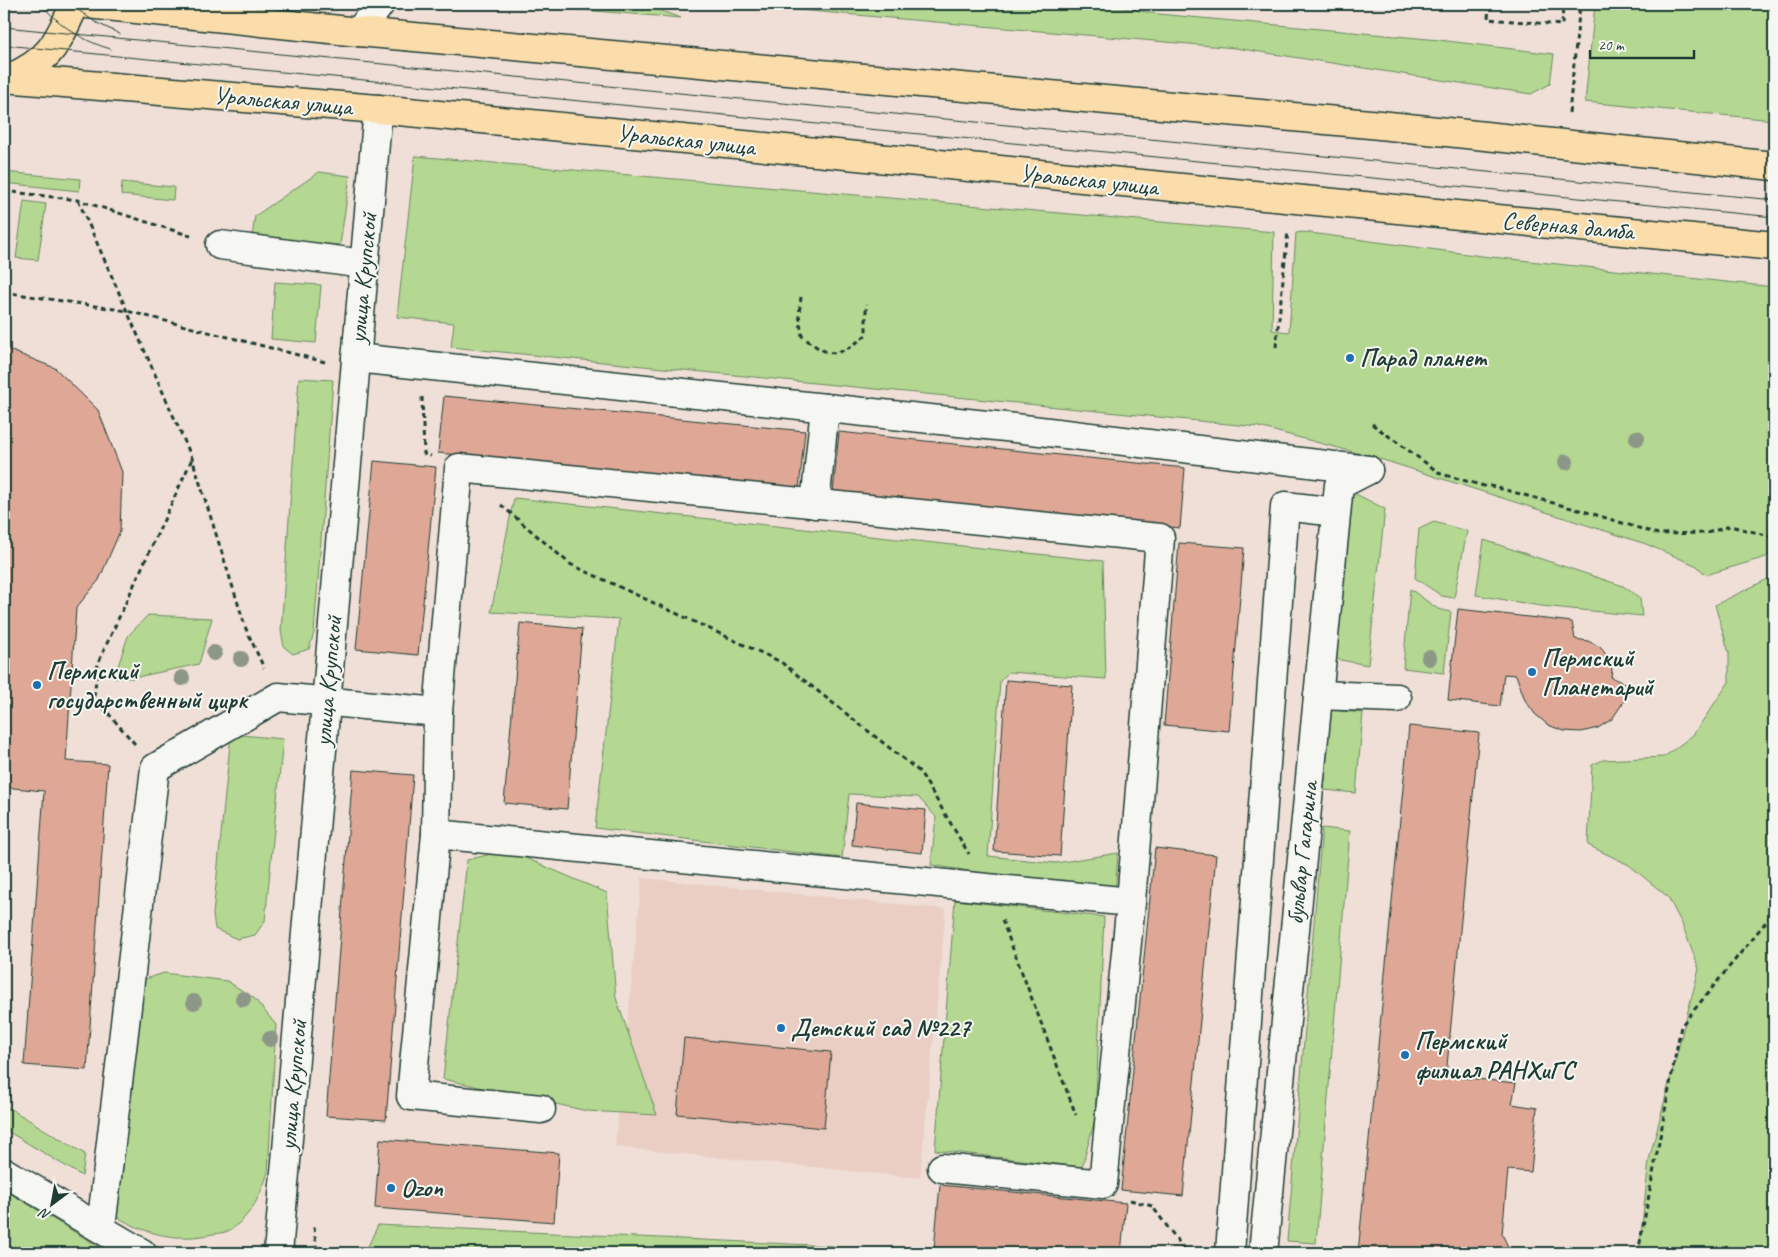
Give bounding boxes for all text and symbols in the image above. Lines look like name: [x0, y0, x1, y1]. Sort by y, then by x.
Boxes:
scale bar: [1590, 28, 1694, 60]
text: 20 m: [1598, 36, 1625, 55]
street label: Уральская улица: [212, 79, 356, 123]
street label: Уральская улица: [615, 117, 760, 163]
street label: Уральская улица: [1018, 157, 1163, 203]
street label: Северная дамба: [1501, 204, 1638, 248]
street label: улица Крупской: [341, 210, 385, 347]
place label: Парад планет: [1360, 342, 1488, 374]
marker: Парад планет: [1344, 352, 1356, 364]
street label: улица Крупской: [306, 613, 350, 750]
place label: Пермский Планетарий: [1542, 642, 1655, 703]
place label: Пермский государственный цирк: [47, 655, 249, 716]
marker: Пермский Планетарий: [1526, 666, 1538, 678]
marker: Пермский государственный цирк: [31, 679, 43, 691]
street label: бульвар Гагарина: [1279, 777, 1326, 926]
place label: Детский сад №227: [791, 1012, 973, 1044]
street label: улица Крупской: [271, 1017, 315, 1154]
marker: Детский сад №227: [775, 1022, 787, 1034]
place label: Пермский филиал РАНХиГС: [1415, 1025, 1578, 1086]
marker: Пермский филиал РАНХиГС: [1399, 1049, 1411, 1061]
place label: Ozon: [401, 1172, 443, 1204]
north arrow: [28, 1180, 78, 1230]
marker: Ozon: [385, 1182, 397, 1194]
text: N: [35, 1204, 54, 1224]

